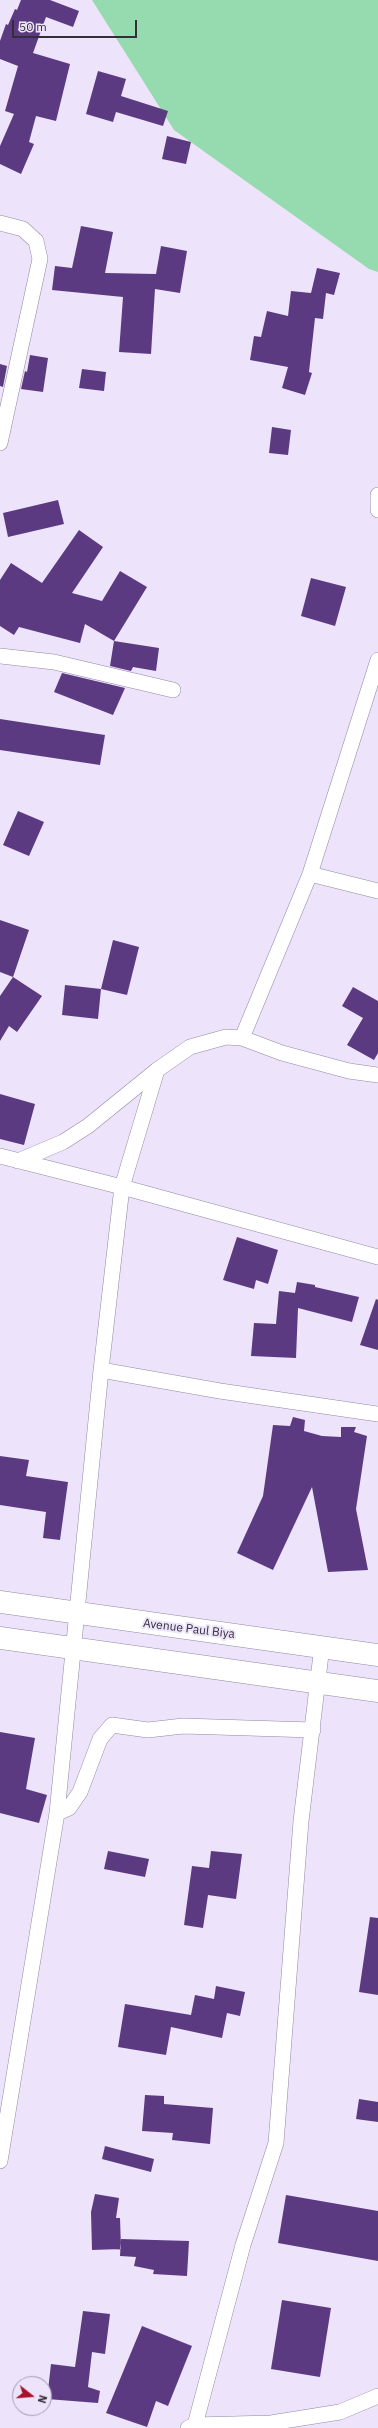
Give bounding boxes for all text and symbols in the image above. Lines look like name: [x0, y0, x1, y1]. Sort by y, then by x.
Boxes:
scale bar: [14, 12, 139, 38]
text: 50 m: [19, 19, 47, 34]
street label: Avenue Paul Biya: [142, 1616, 236, 1642]
north arrow: [12, 2376, 52, 2416]
text: N: [35, 2393, 50, 2405]

